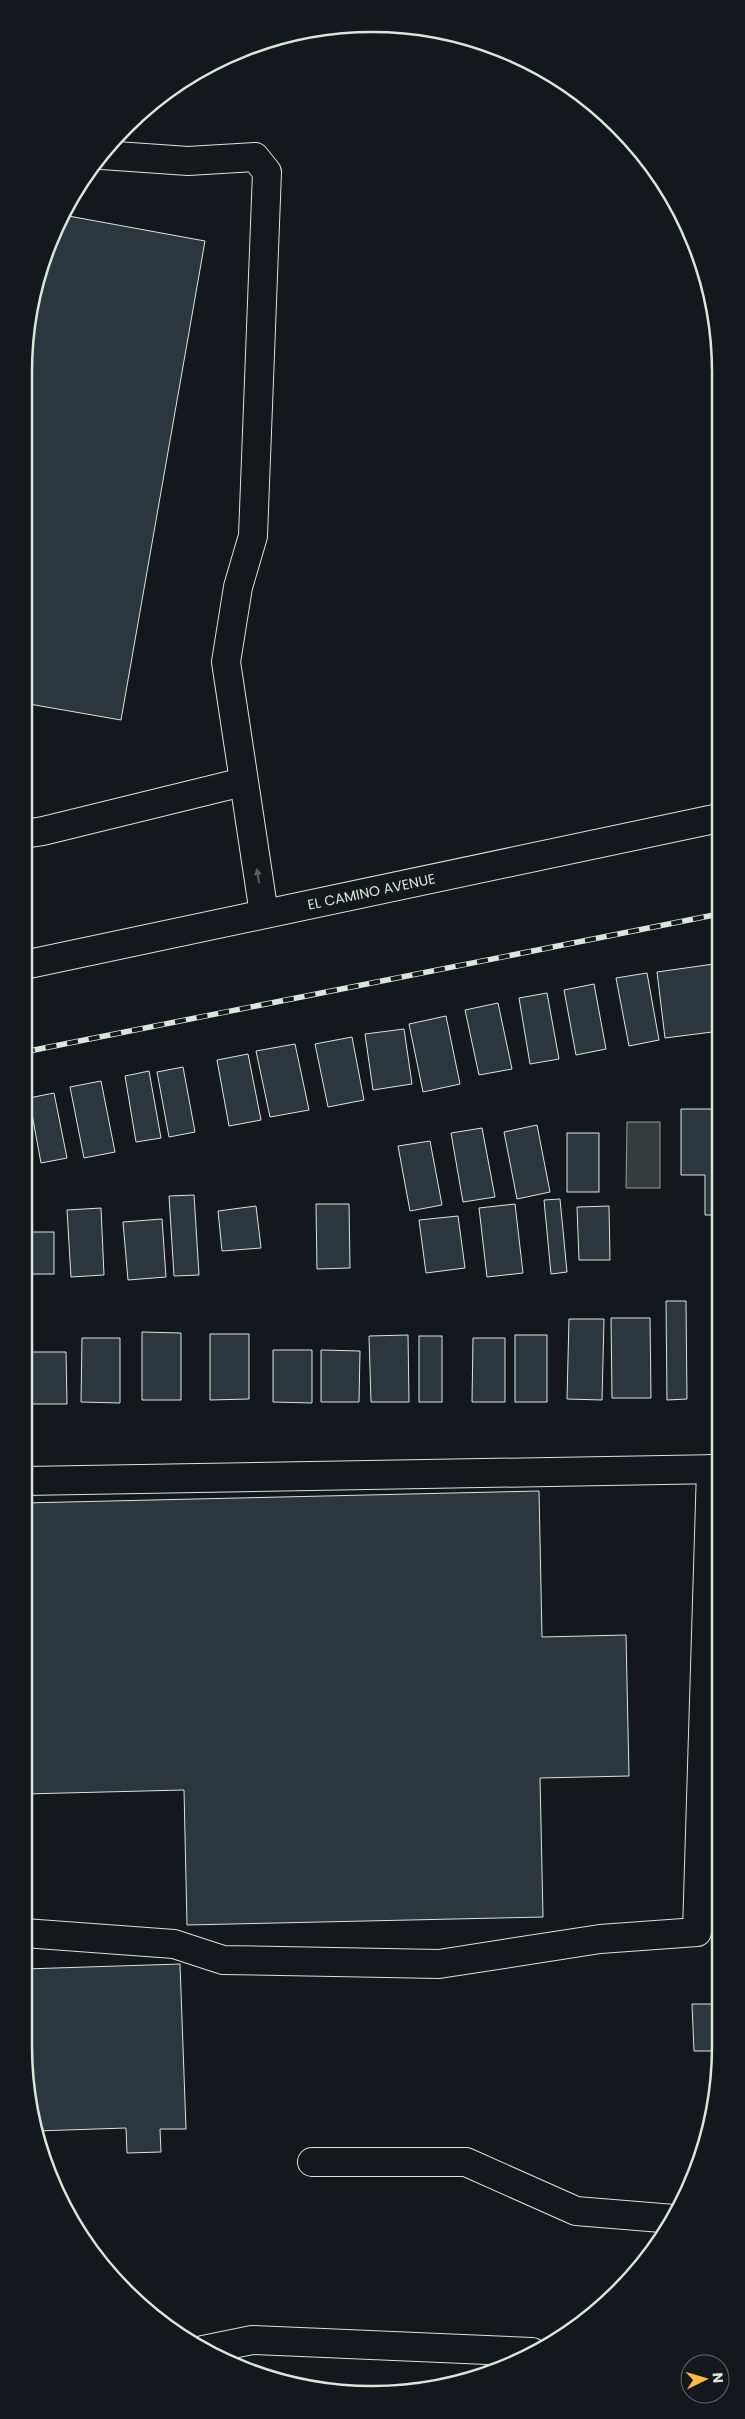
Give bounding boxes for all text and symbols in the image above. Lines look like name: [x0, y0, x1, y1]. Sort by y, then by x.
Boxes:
one-way arrow: [253, 867, 261, 883]
street label: EL CAMINO AVENUE: [306, 868, 437, 915]
north arrow: [680, 2354, 730, 2404]
text: N: [708, 2372, 728, 2384]

